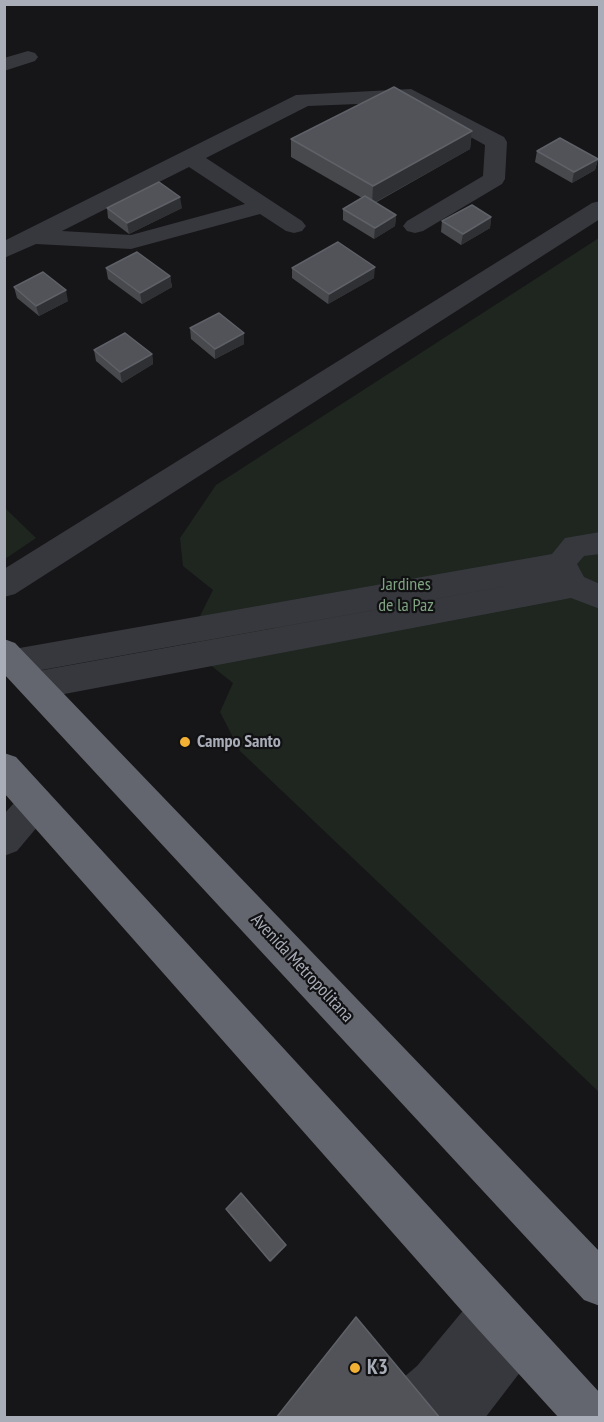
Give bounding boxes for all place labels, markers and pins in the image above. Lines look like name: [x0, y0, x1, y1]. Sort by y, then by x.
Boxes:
place label: Campo Santo: [197, 731, 281, 753]
marker: Campo Santo: [178, 735, 192, 749]
place label: K3: [367, 1355, 388, 1381]
marker: K3: [348, 1361, 362, 1375]

